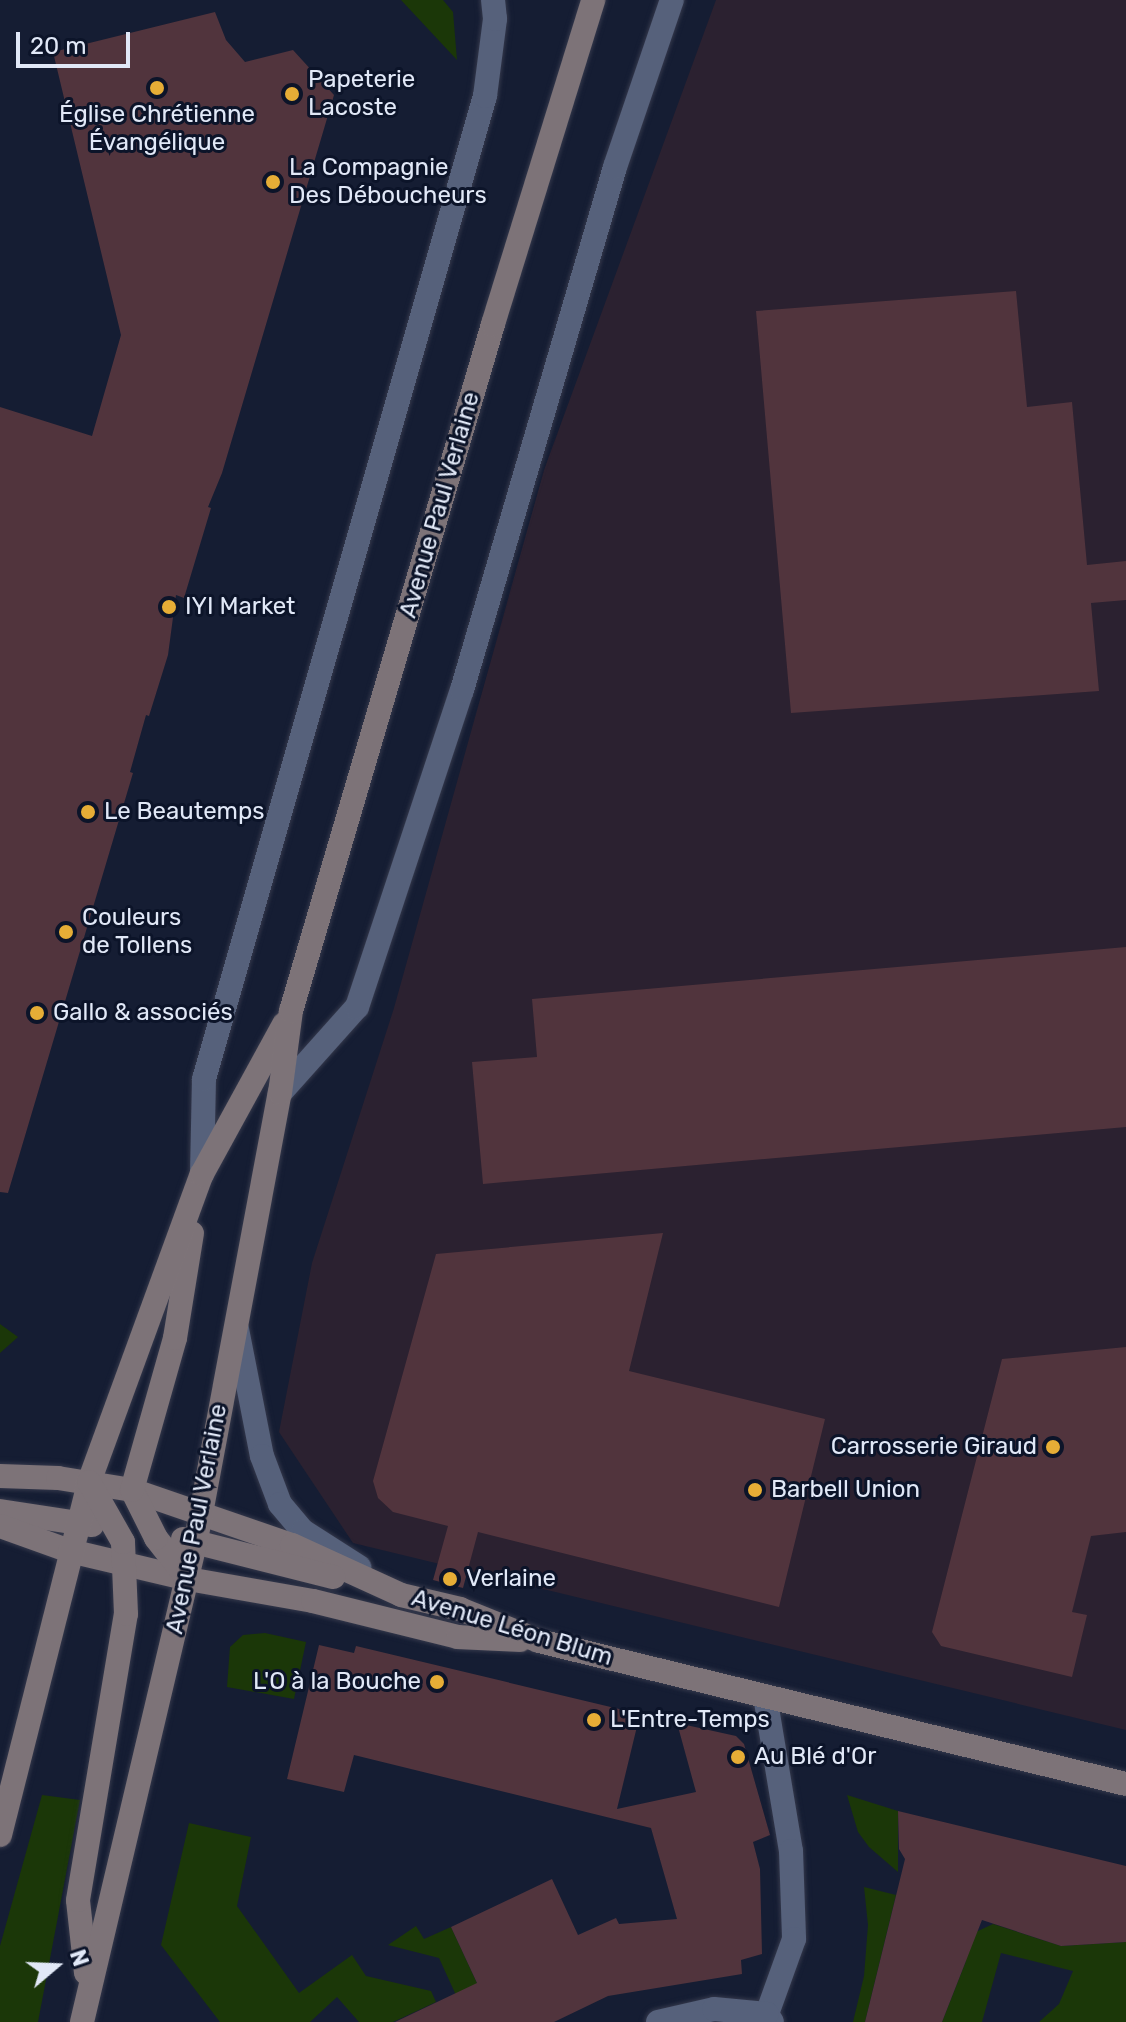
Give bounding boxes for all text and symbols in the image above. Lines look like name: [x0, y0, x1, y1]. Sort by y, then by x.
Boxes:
scale bar: [20, 16, 134, 66]
text: 20 m: [30, 32, 87, 60]
place label: Papeterie Lacoste: [308, 66, 415, 122]
marker: Église Chrétienne Évangélique: [148, 79, 166, 97]
marker: Papeterie Lacoste: [283, 85, 301, 103]
place label: Église Chrétienne Évangélique: [59, 101, 255, 157]
place label: La Compagnie Des Déboucheurs: [289, 154, 487, 210]
marker: La Compagnie Des Déboucheurs: [264, 173, 282, 191]
street label: Avenue Paul Verlaine: [394, 388, 486, 622]
place label: IYI Market: [185, 593, 295, 621]
marker: IYI Market: [160, 598, 178, 616]
place label: Le Beautemps: [104, 798, 264, 826]
marker: Le Beautemps: [79, 803, 97, 821]
place label: Couleurs de Tollens: [82, 904, 193, 960]
marker: Couleurs de Tollens: [57, 923, 75, 941]
place label: Gallo & associés: [53, 999, 233, 1027]
marker: Gallo & associés: [28, 1004, 46, 1022]
street label: Avenue Paul Verlaine: [160, 1401, 234, 1637]
place label: Carrosserie Giraud: [831, 1433, 1037, 1461]
marker: Carrosserie Giraud: [1044, 1438, 1062, 1456]
place label: Barbell Union: [771, 1476, 920, 1504]
marker: Barbell Union: [746, 1481, 764, 1499]
place label: Verlaine: [466, 1565, 556, 1593]
marker: Verlaine: [441, 1570, 459, 1588]
street label: Avenue Léon Blum: [408, 1584, 616, 1672]
place label: L'O à la Bouche: [253, 1668, 421, 1696]
marker: L'O à la Bouche: [428, 1673, 446, 1691]
place label: L'Entre-Temps: [610, 1706, 770, 1734]
marker: L'Entre-Temps: [585, 1711, 603, 1729]
place label: Au Blé d'Or: [754, 1743, 876, 1771]
marker: Au Blé d'Or: [729, 1748, 747, 1766]
north arrow: [16, 1926, 96, 2006]
text: N: [64, 1946, 95, 1970]

